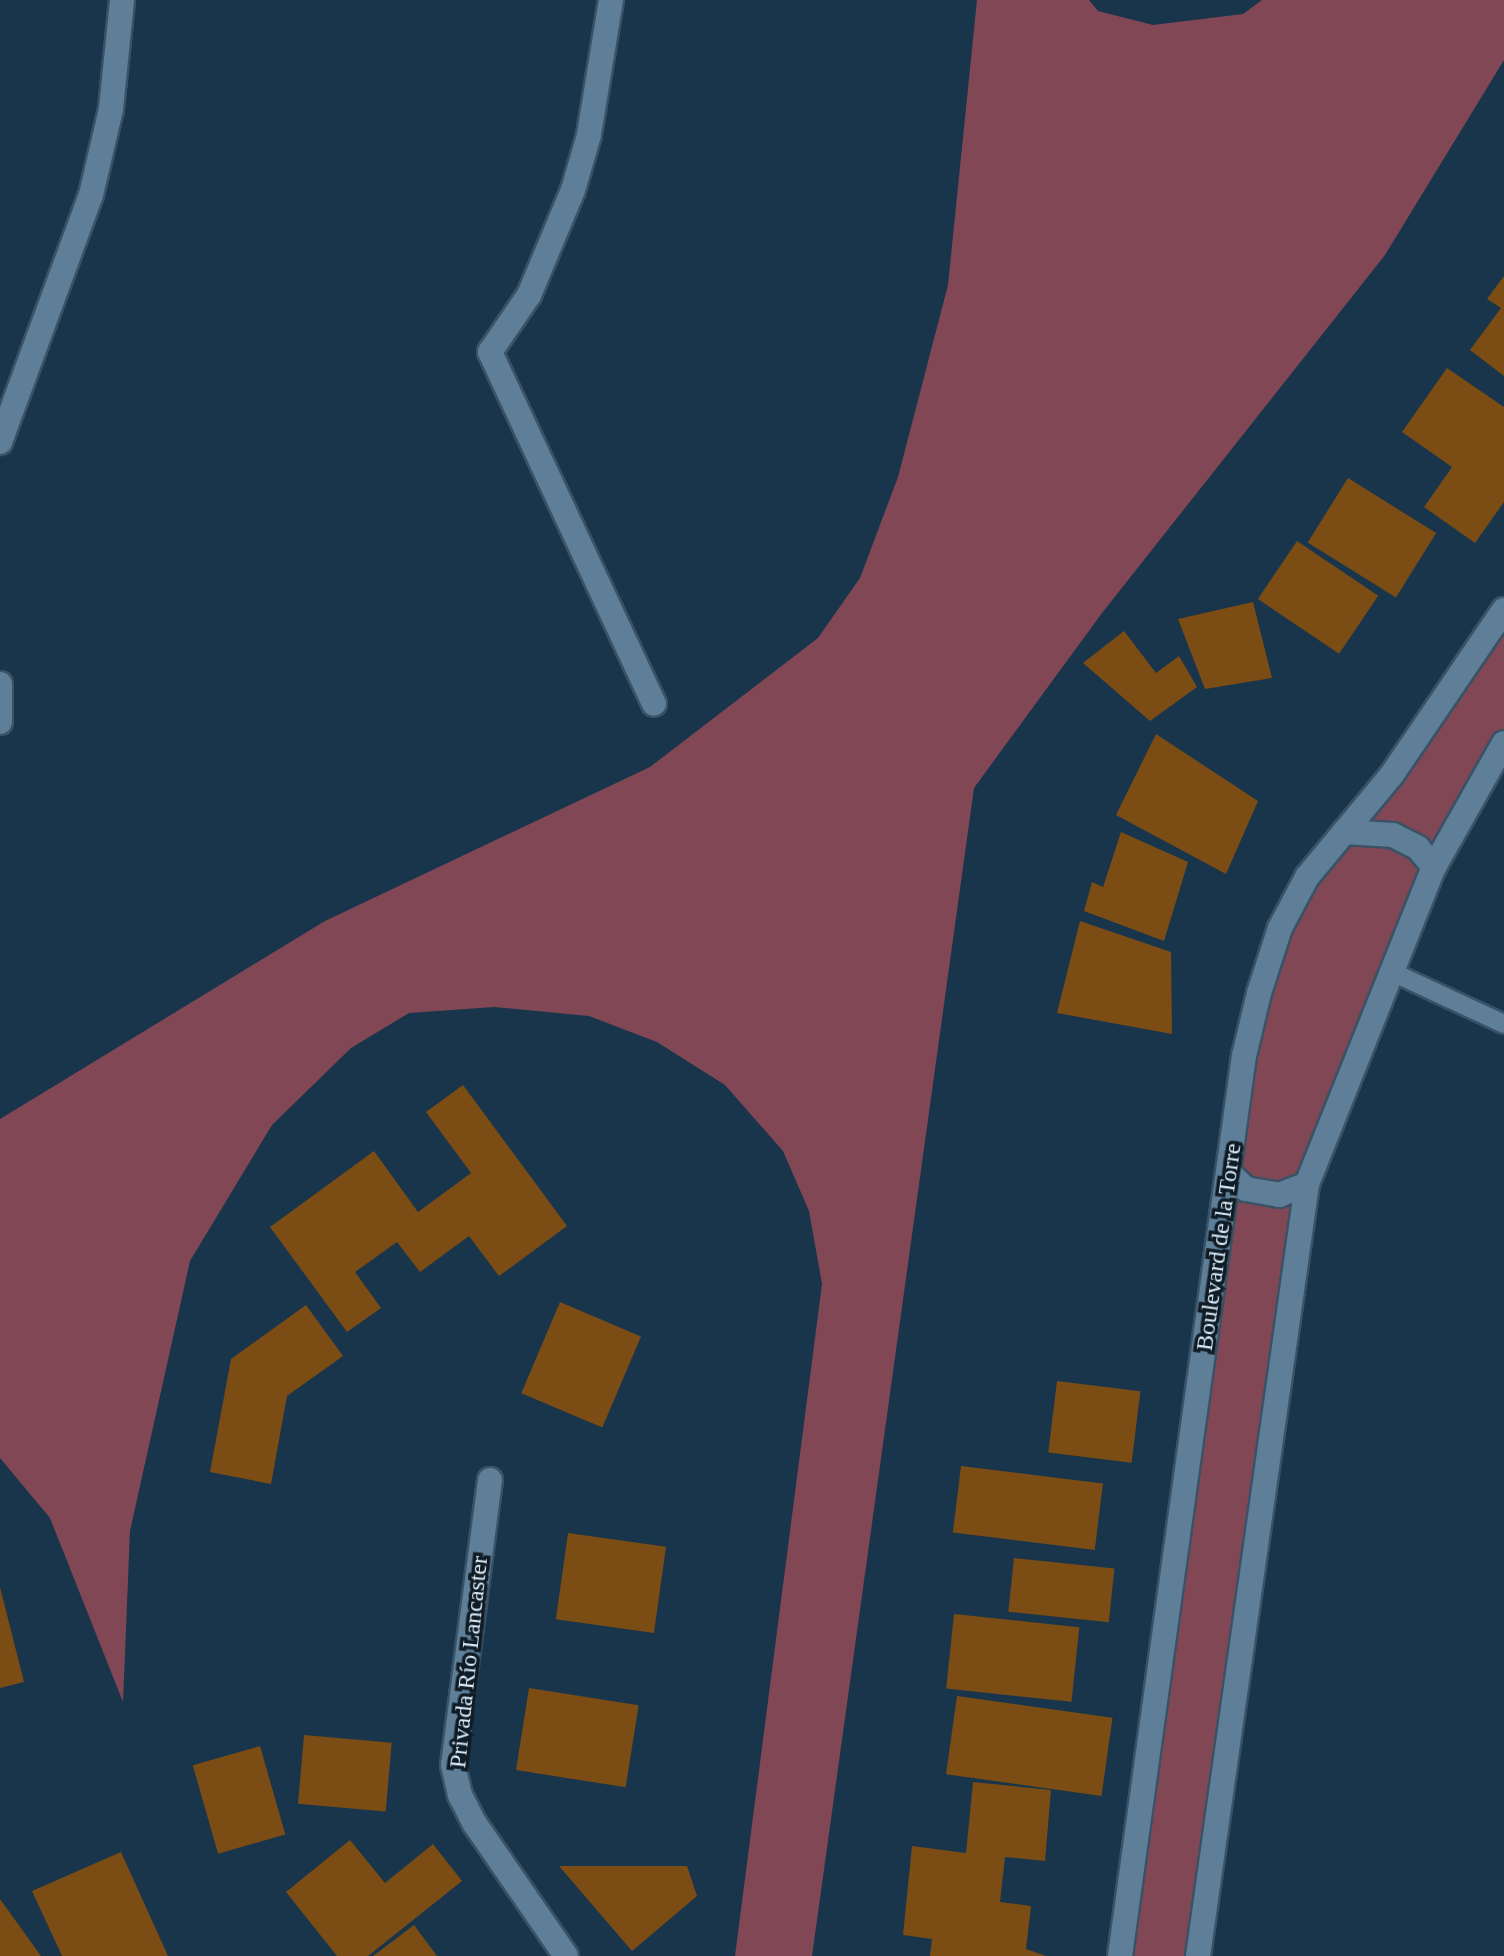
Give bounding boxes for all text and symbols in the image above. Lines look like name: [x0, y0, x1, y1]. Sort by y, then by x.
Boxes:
street label: Boulevard de la Torre: [1190, 1141, 1248, 1353]
street label: Privada Río Lancaster: [444, 1554, 494, 1770]

